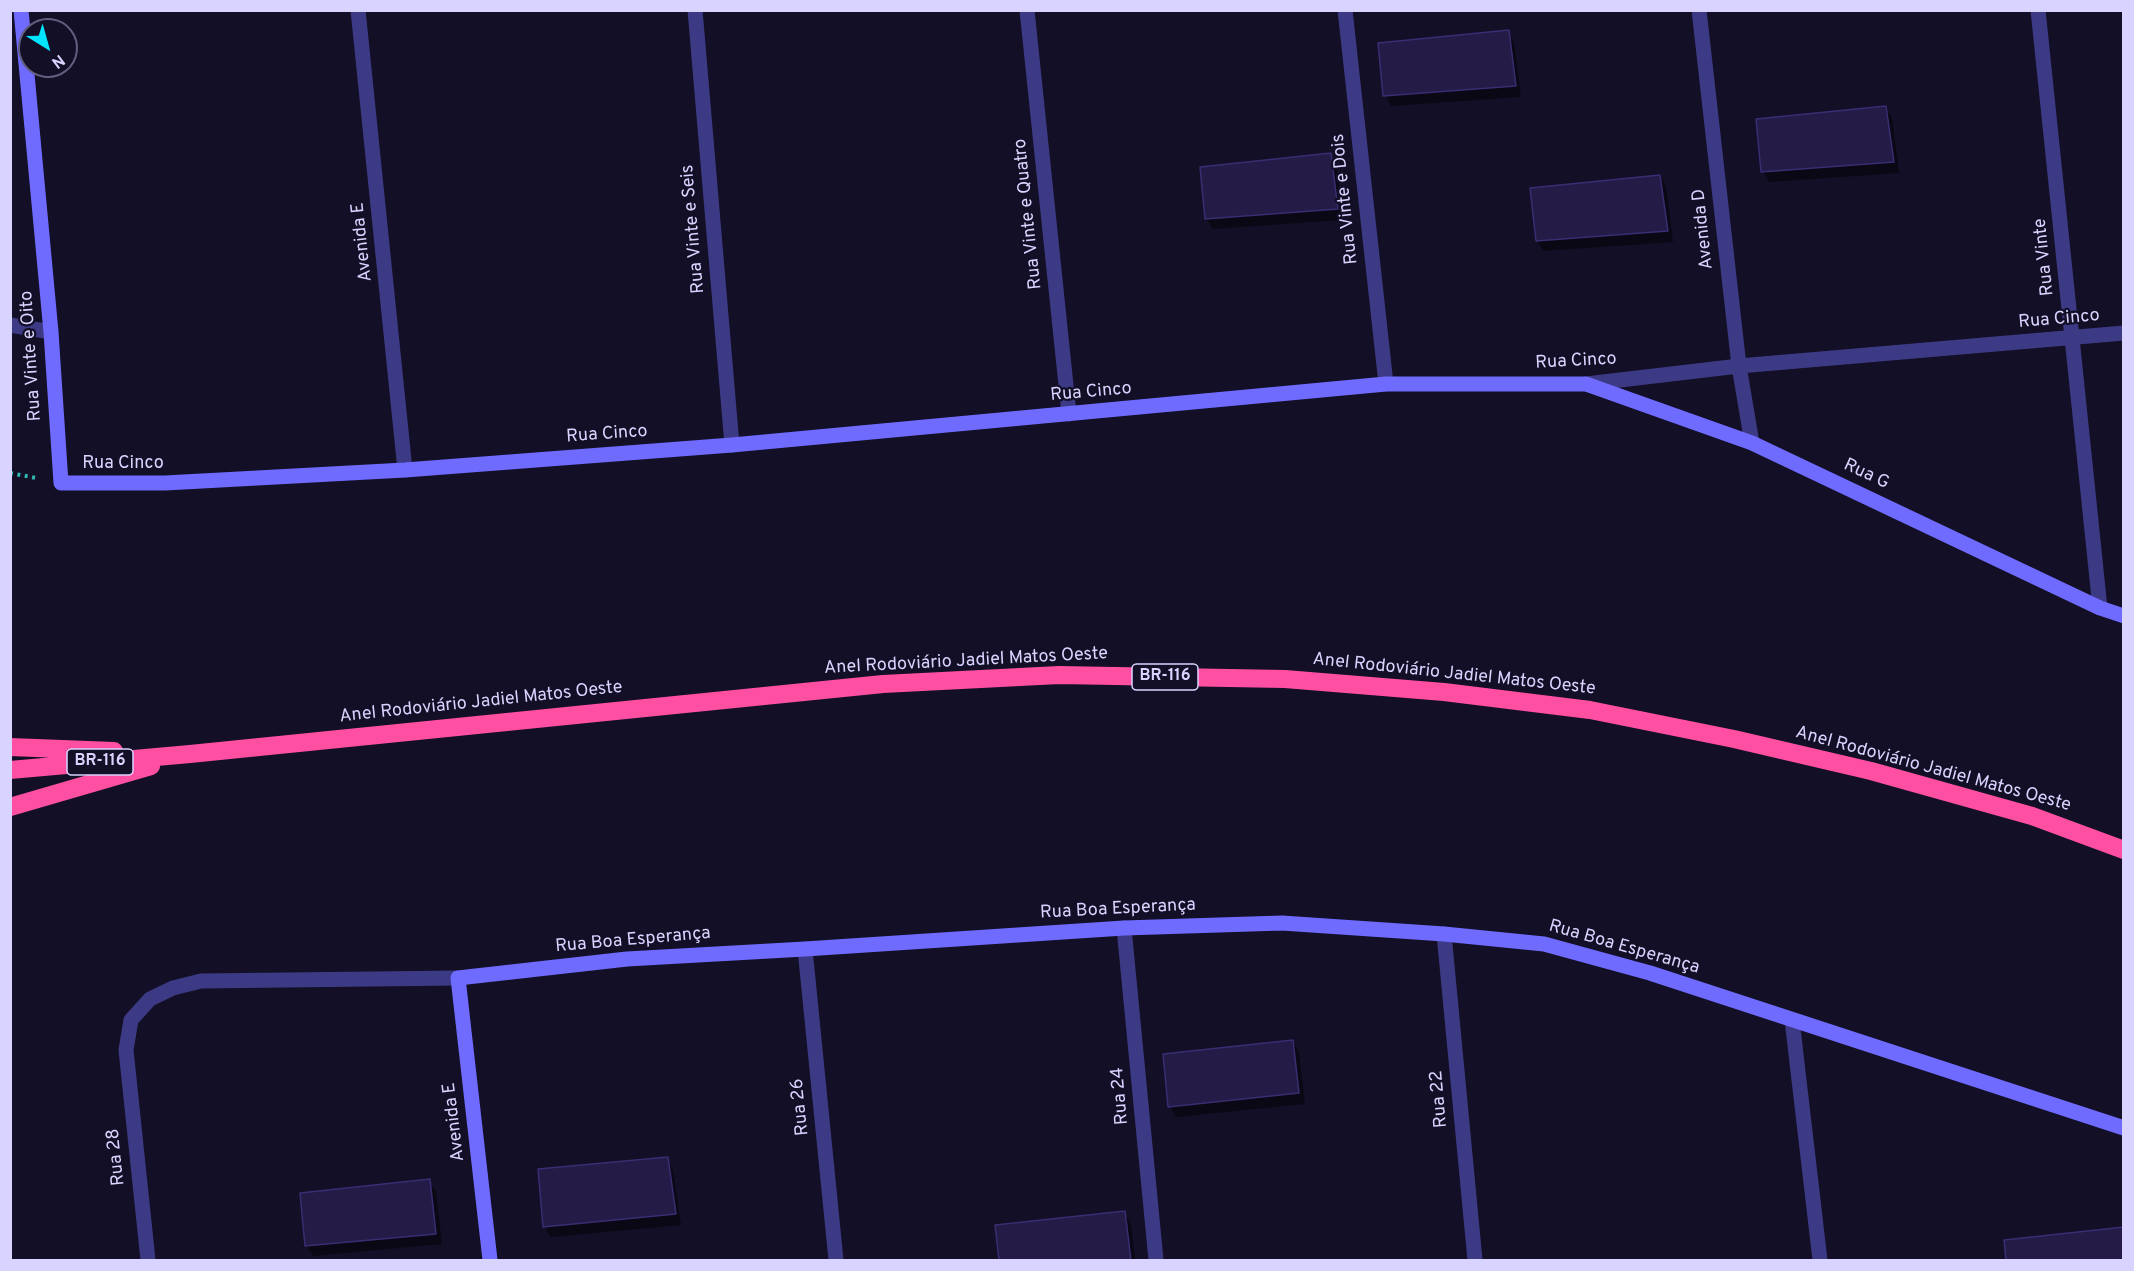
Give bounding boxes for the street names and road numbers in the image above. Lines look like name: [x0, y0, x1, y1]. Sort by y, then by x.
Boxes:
street label: Rua Vinte e Dois: [1328, 133, 1364, 265]
street label: Rua Vinte e Quatro: [1010, 138, 1048, 290]
street label: Rua Vinte e Seis: [678, 164, 710, 294]
street label: Avenida D: [1689, 188, 1719, 270]
street label: Avenida E: [348, 201, 378, 283]
street label: Rua Vinte: [2030, 217, 2060, 297]
street label: Rua Vinte e Oito: [17, 290, 47, 422]
street label: Rua Cinco: [2017, 306, 2101, 334]
street label: Rua Cinco: [1535, 349, 1617, 375]
street label: Rua Cinco: [1049, 379, 1133, 407]
street label: Rua Cinco: [566, 421, 648, 449]
street label: Rua Cinco: [82, 453, 164, 475]
street label: Rua G: [1840, 455, 1892, 495]
street label: Anel Rodoviário Jadiel Matos Oeste: [823, 644, 1109, 680]
street label: Anel Rodoviário Jadiel Matos Oeste: [1311, 649, 1597, 701]
road number: BR-116: [1132, 664, 1198, 690]
street label: Anel Rodoviário Jadiel Matos Oeste: [338, 677, 624, 729]
street label: Anel Rodoviário Jadiel Matos Oeste: [1793, 723, 2073, 817]
road number: BR-116: [67, 749, 133, 775]
street label: Rua Boa Esperança: [1040, 895, 1196, 925]
street label: Rua Boa Esperança: [1546, 916, 1702, 980]
street label: Rua Boa Esperança: [554, 923, 712, 959]
street label: Rua 24: [1108, 1066, 1134, 1126]
street label: Rua 22: [1427, 1069, 1453, 1129]
street label: Rua 26: [787, 1077, 815, 1137]
street label: Avenida E: [439, 1081, 471, 1163]
street label: Rua 28: [103, 1127, 131, 1187]

